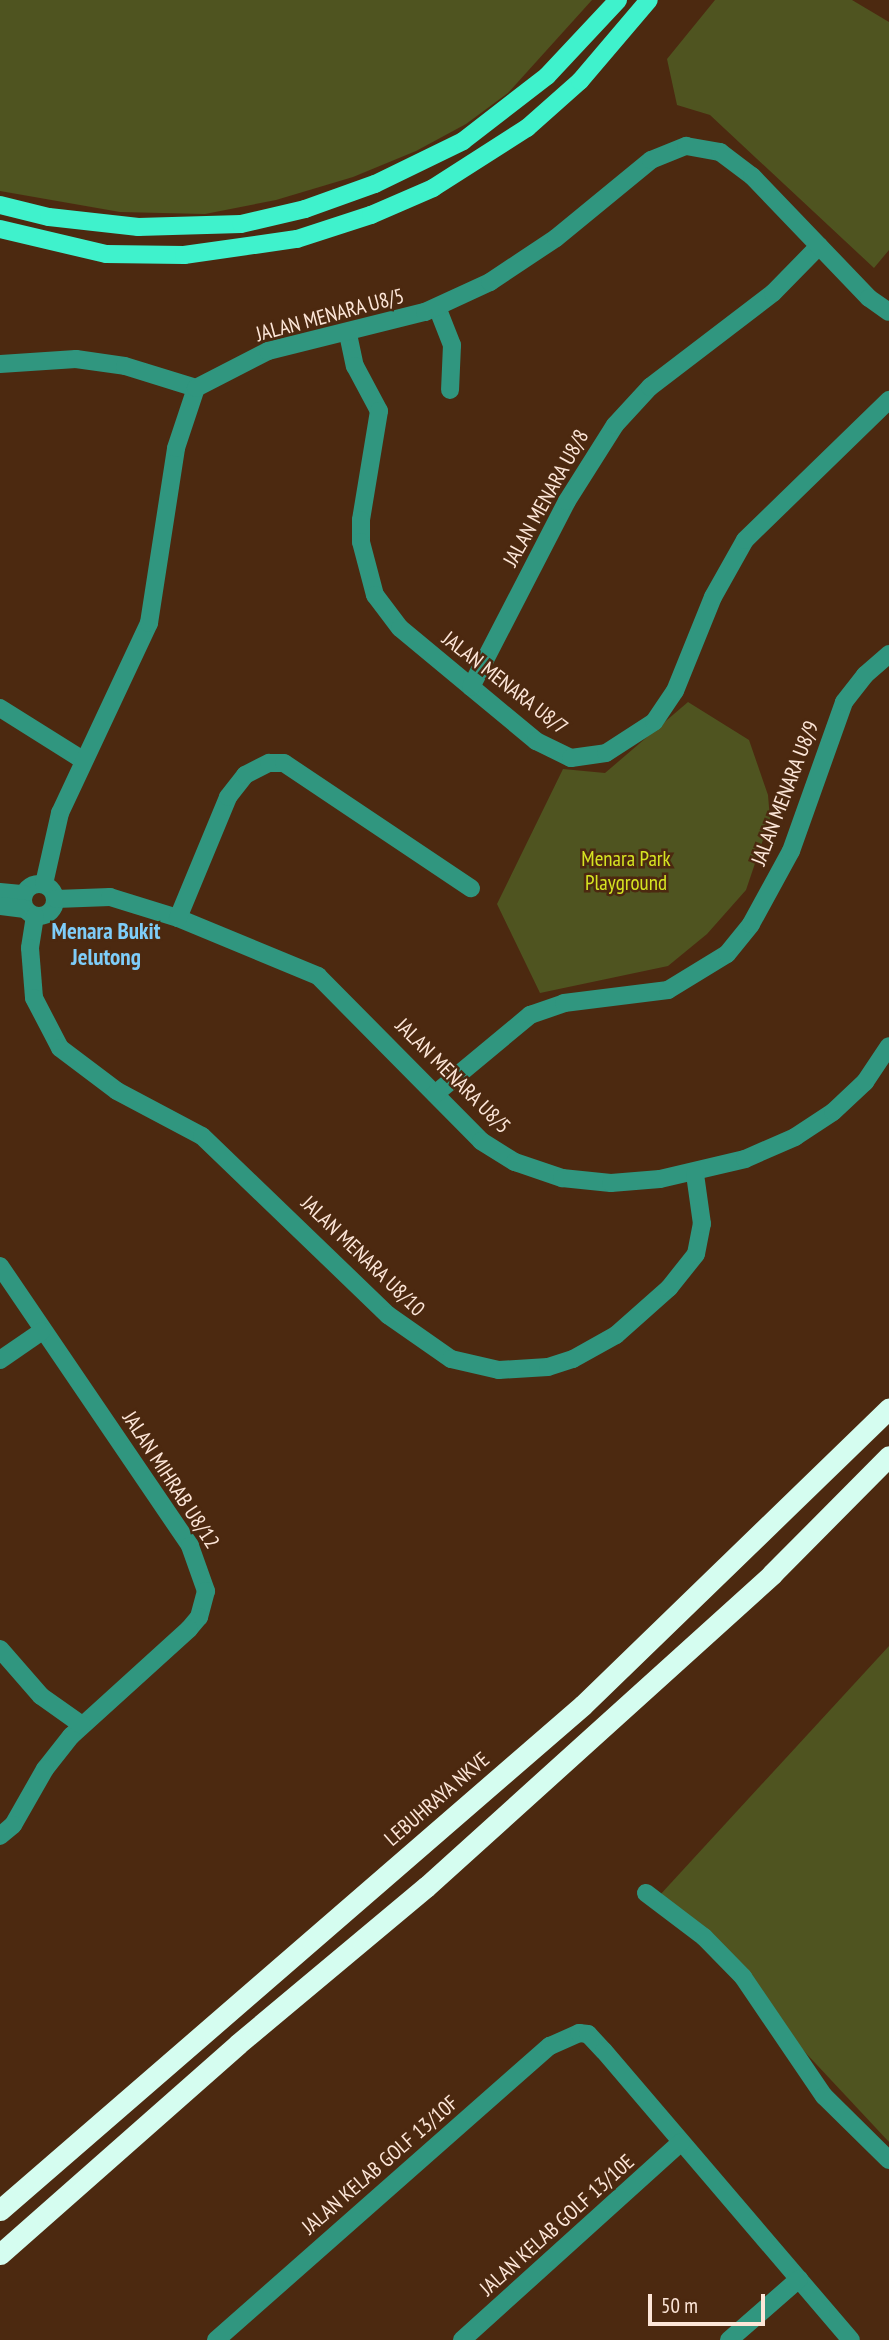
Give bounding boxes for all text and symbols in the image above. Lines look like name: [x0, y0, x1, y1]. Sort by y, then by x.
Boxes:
street label: JALAN MENARA U8/5: [253, 283, 407, 347]
street label: JALAN MENARA U8/8: [498, 425, 594, 571]
street label: JALAN MENARA U8/7: [437, 626, 573, 740]
street label: JALAN MENARA U8/9: [746, 717, 824, 869]
park label: Menara Park Playground: [581, 846, 671, 896]
district label: Menara Bukit Jelutong: [52, 917, 160, 971]
street label: JALAN MENARA U8/5: [390, 1013, 516, 1139]
street label: JALAN MENARA U8/10: [296, 1190, 430, 1322]
street label: JALAN MIHRAB U8/12: [117, 1407, 225, 1553]
street label: LEBUHRAYA NKVE: [379, 1747, 495, 1851]
street label: JALAN KELAB GOLF 13/10F: [297, 2090, 463, 2240]
street label: JALAN KELAB GOLF 13/10E: [475, 2149, 639, 2301]
scale bar: [651, 2280, 768, 2324]
text: 50 m: [661, 2292, 698, 2319]

